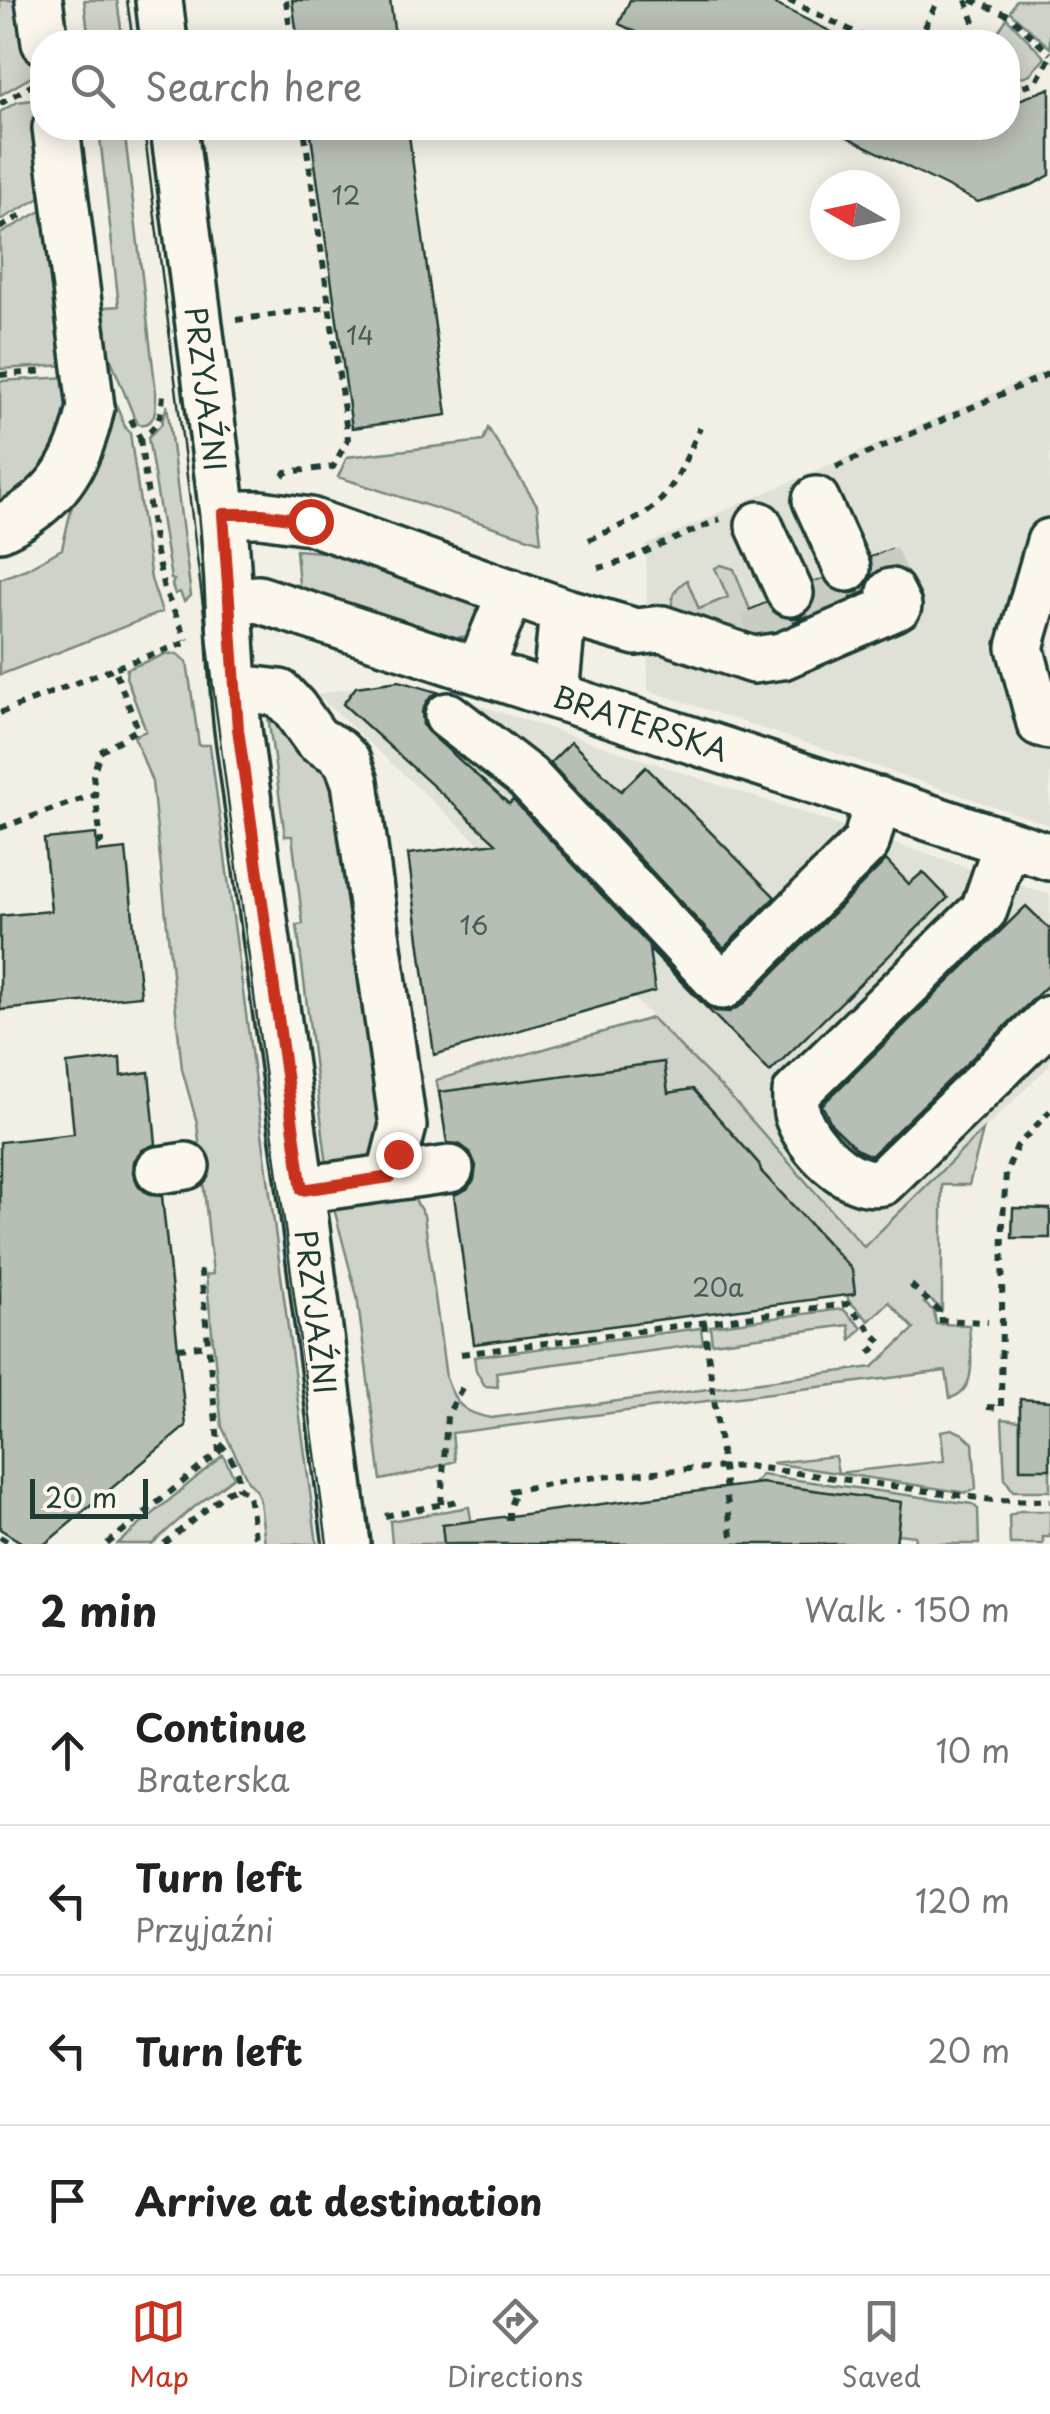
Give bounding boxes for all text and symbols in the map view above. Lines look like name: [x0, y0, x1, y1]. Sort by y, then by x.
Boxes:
search box: [30, 30, 1020, 140]
text: Search here: [145, 57, 362, 114]
icon: search: [65, 58, 120, 113]
north arrow: [810, 170, 900, 260]
house number: 12: [332, 176, 360, 214]
street label: PRZYJAŹNI: [175, 304, 239, 474]
house number: 14: [346, 316, 374, 354]
route start: [288, 499, 334, 545]
street label: BRATERSKA: [548, 673, 734, 771]
house number: 16: [460, 906, 488, 944]
route end: [376, 1132, 422, 1178]
street label: PRZYJAŹNI: [285, 1227, 349, 1397]
house number: 20a: [692, 1268, 744, 1306]
scale bar: [30, 1474, 148, 1518]
text: 20 m: [45, 1475, 117, 1518]
text: 2 min: [40, 1578, 157, 1641]
text: Walk · 150 m: [804, 1585, 1010, 1633]
text: Continue: [135, 1698, 306, 1755]
icon: ahead: [40, 1723, 95, 1778]
text: 10 m: [936, 1726, 1010, 1774]
text: Braterska: [135, 1755, 290, 1803]
text: Turn left: [135, 1848, 303, 1905]
icon: left: [40, 1873, 95, 1928]
text: 120 m: [915, 1876, 1010, 1924]
text: Przyjaźni: [135, 1905, 274, 1953]
text: Turn left: [135, 2022, 303, 2079]
icon: left: [40, 2023, 95, 2078]
text: 20 m: [928, 2026, 1010, 2074]
text: Arrive at destination: [135, 2172, 543, 2229]
icon: arrive: [40, 2173, 95, 2228]
tab: Map: [129, 2294, 189, 2397]
tab: Directions: [447, 2294, 583, 2397]
tab: Saved: [841, 2294, 921, 2397]

